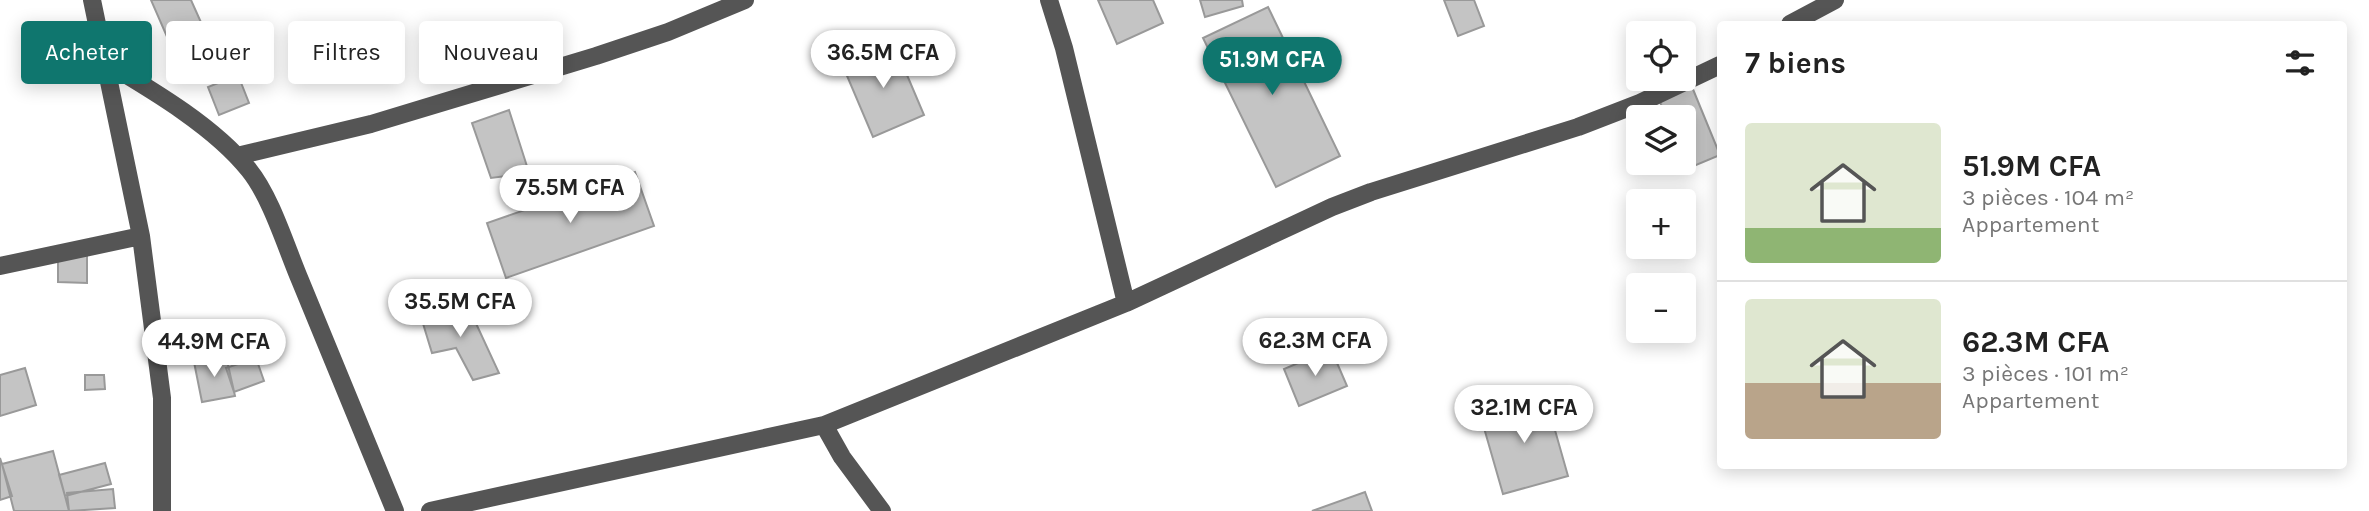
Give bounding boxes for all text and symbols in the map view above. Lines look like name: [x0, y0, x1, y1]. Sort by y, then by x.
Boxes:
chip: Acheter: [21, 21, 152, 84]
chip: Louer: [166, 21, 274, 84]
chip: Filtres: [288, 21, 405, 84]
chip: Nouveau: [419, 21, 563, 84]
map controls: [1626, 21, 1696, 343]
button: locate: [1626, 21, 1696, 91]
pin: 36.5M CFA: [803, 31, 963, 90]
pin: 51.9M CFA: [1192, 38, 1352, 97]
text: 36.5M CFA: [827, 39, 939, 66]
icon: filters: [2281, 44, 2319, 82]
text: 7 biens: [1745, 45, 1846, 81]
text: 51.9M CFA: [1219, 46, 1325, 73]
button: layers: [1626, 105, 1696, 175]
text: 51.9M CFA: [1962, 148, 2101, 184]
icon: home: [1801, 151, 1885, 235]
pin: 75.5M CFA: [490, 166, 650, 225]
text: 75.5M CFA: [515, 174, 625, 201]
text: 3 pièces · 104 m²: [1962, 184, 2134, 211]
button: +: [1626, 189, 1696, 259]
text: Appartement: [1962, 211, 2099, 238]
button: −: [1626, 273, 1696, 343]
pin: 35.5M CFA: [380, 280, 540, 339]
text: 35.5M CFA: [404, 288, 516, 315]
pin: 62.3M CFA: [1235, 318, 1395, 378]
pin: 44.9M CFA: [134, 320, 294, 379]
text: 62.3M CFA: [1962, 324, 2110, 360]
text: 62.3M CFA: [1258, 327, 1372, 354]
icon: home: [1801, 327, 1885, 411]
text: 44.9M CFA: [158, 328, 270, 355]
text: 3 pièces · 101 m²: [1962, 360, 2129, 387]
pin: 32.1M CFA: [1444, 386, 1604, 445]
text: Appartement: [1962, 387, 2099, 414]
text: 32.1M CFA: [1470, 394, 1578, 421]

